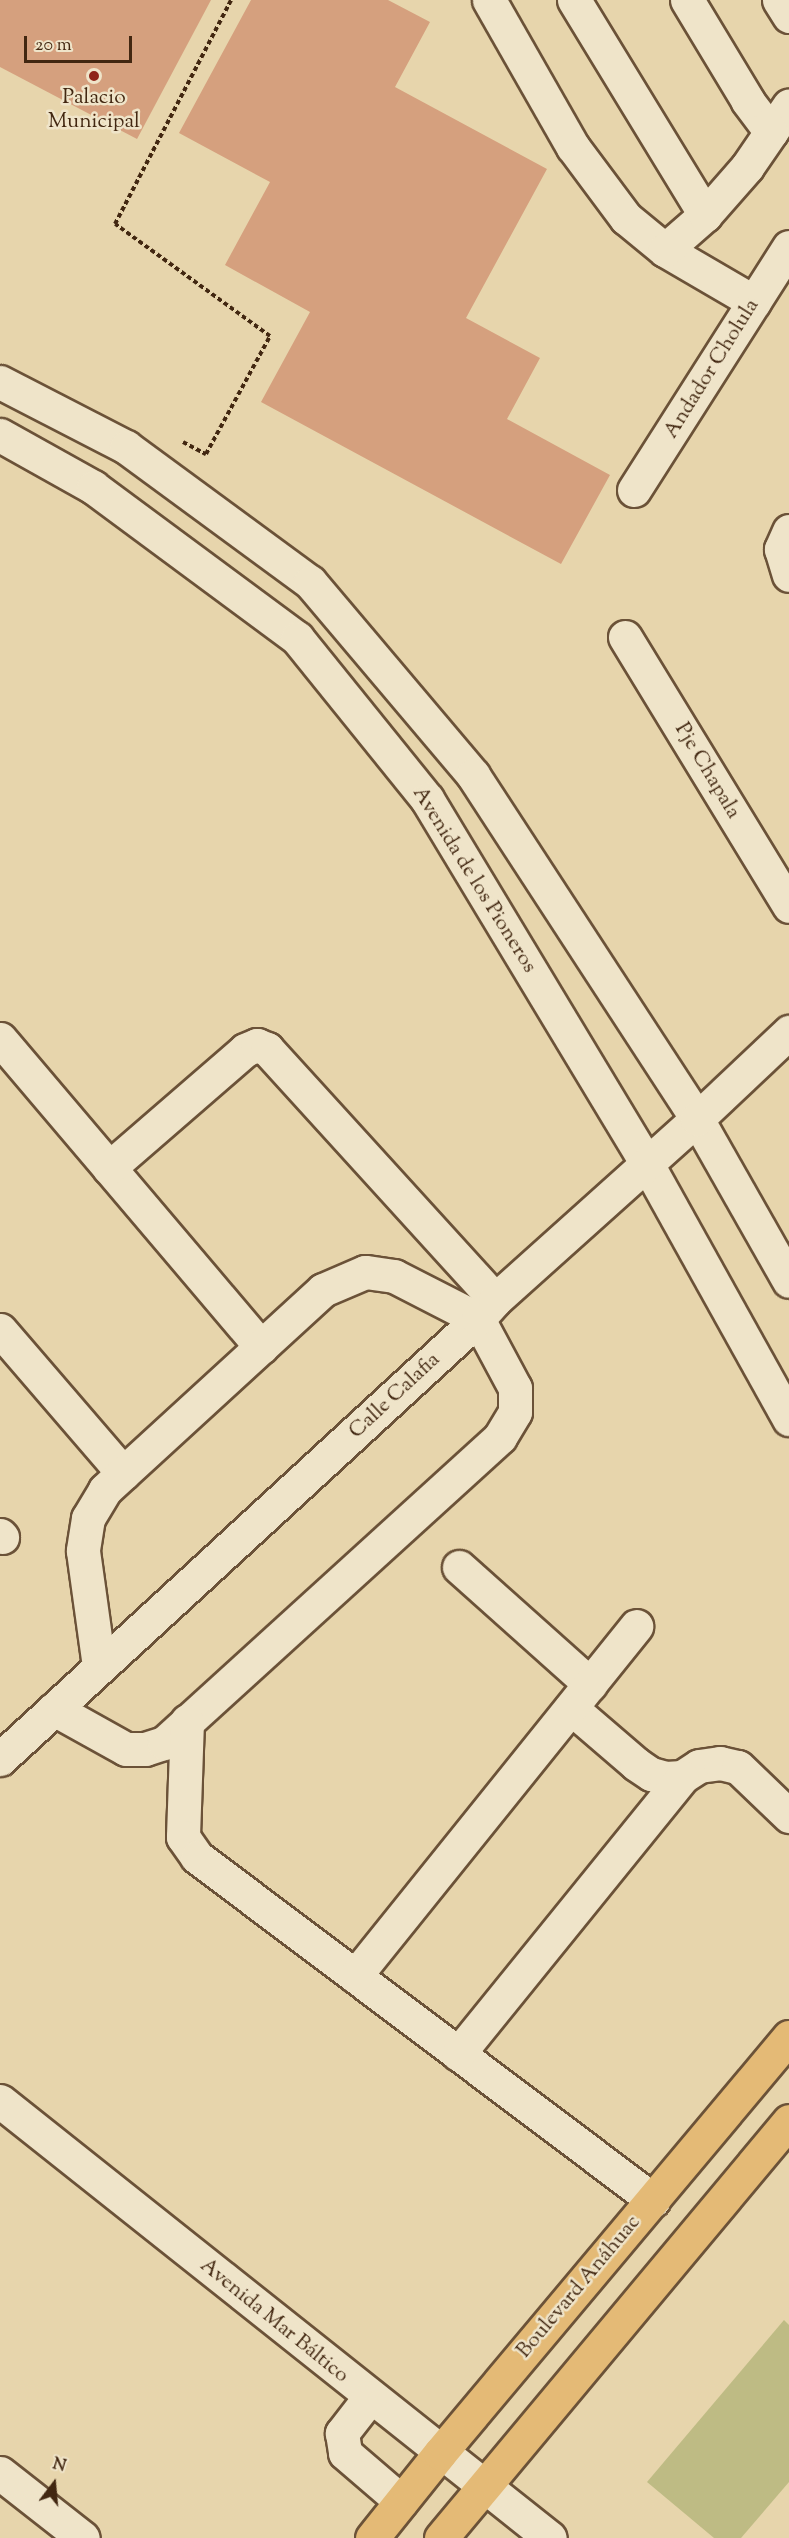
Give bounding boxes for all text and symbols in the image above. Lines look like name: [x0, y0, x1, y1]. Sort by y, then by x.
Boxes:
scale bar: [27, 24, 135, 62]
text: 20 m: [35, 33, 72, 59]
marker: Palacio Municipal: [87, 69, 101, 83]
place label: Palacio Municipal: [48, 85, 140, 135]
street label: Andador Cholula: [659, 295, 765, 443]
street label: Pje Chapala: [669, 719, 745, 823]
street label: Avenida de los Pioneros: [406, 782, 542, 978]
street label: Calle Calafia: [344, 1348, 446, 1444]
street label: Boulevard Anáhuac: [512, 2210, 646, 2364]
street label: Avenida Mar Báltico: [195, 2253, 353, 2389]
text: N: [50, 2453, 68, 2479]
north arrow: [24, 2454, 84, 2514]

